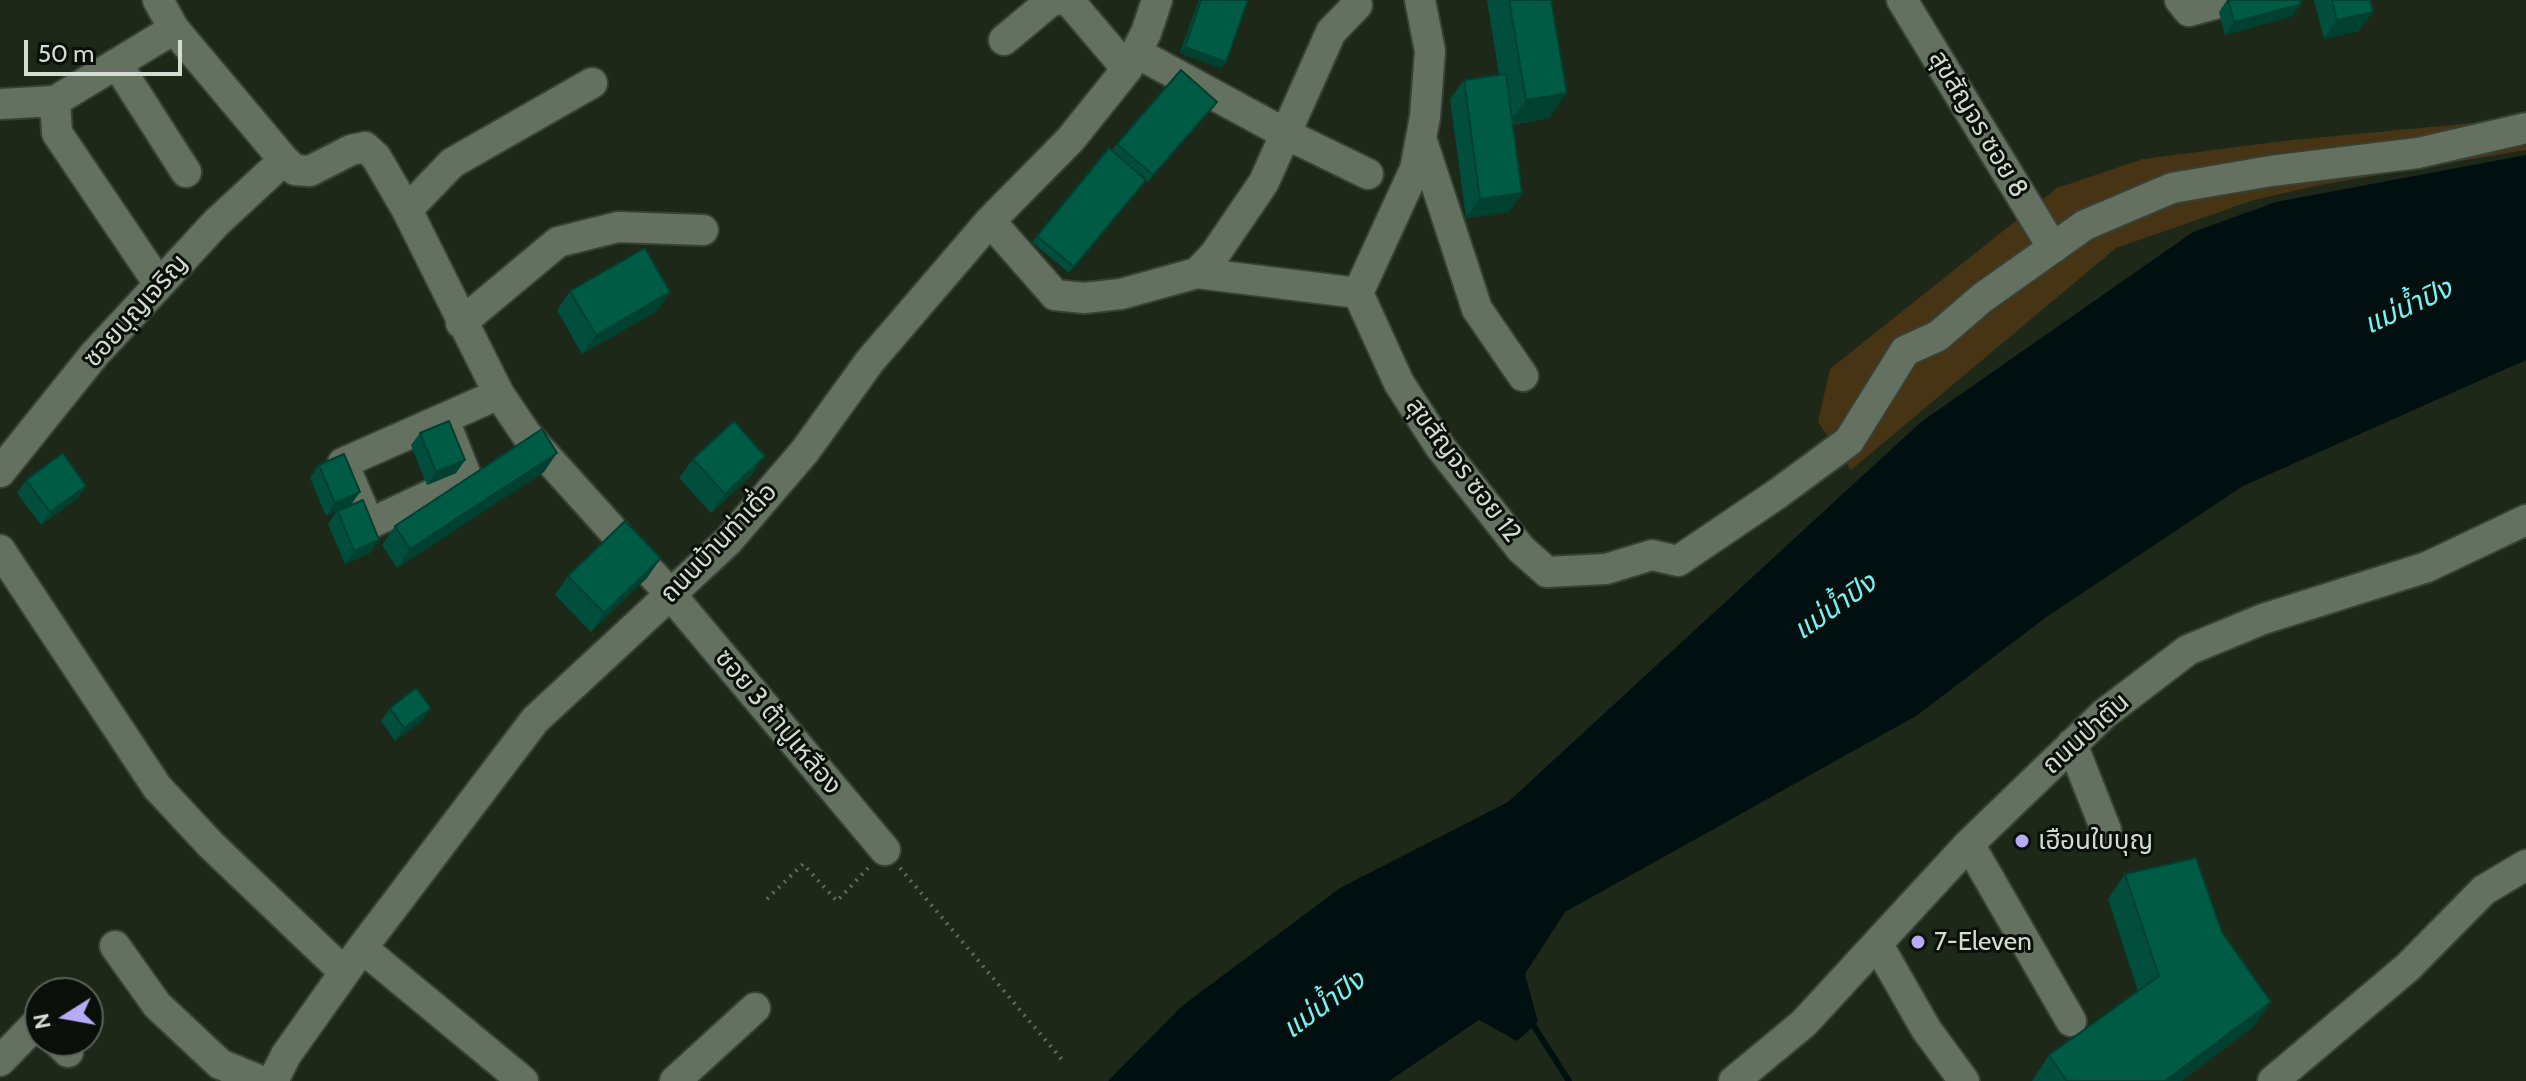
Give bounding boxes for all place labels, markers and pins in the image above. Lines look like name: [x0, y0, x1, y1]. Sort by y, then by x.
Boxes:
place label: เฮือนใบบุญ: [2038, 825, 2153, 857]
marker: เฮือนใบบุญ: [2013, 832, 2031, 850]
place label: 7-Eleven: [1934, 926, 2032, 958]
marker: 7-Eleven: [1909, 933, 1927, 951]

